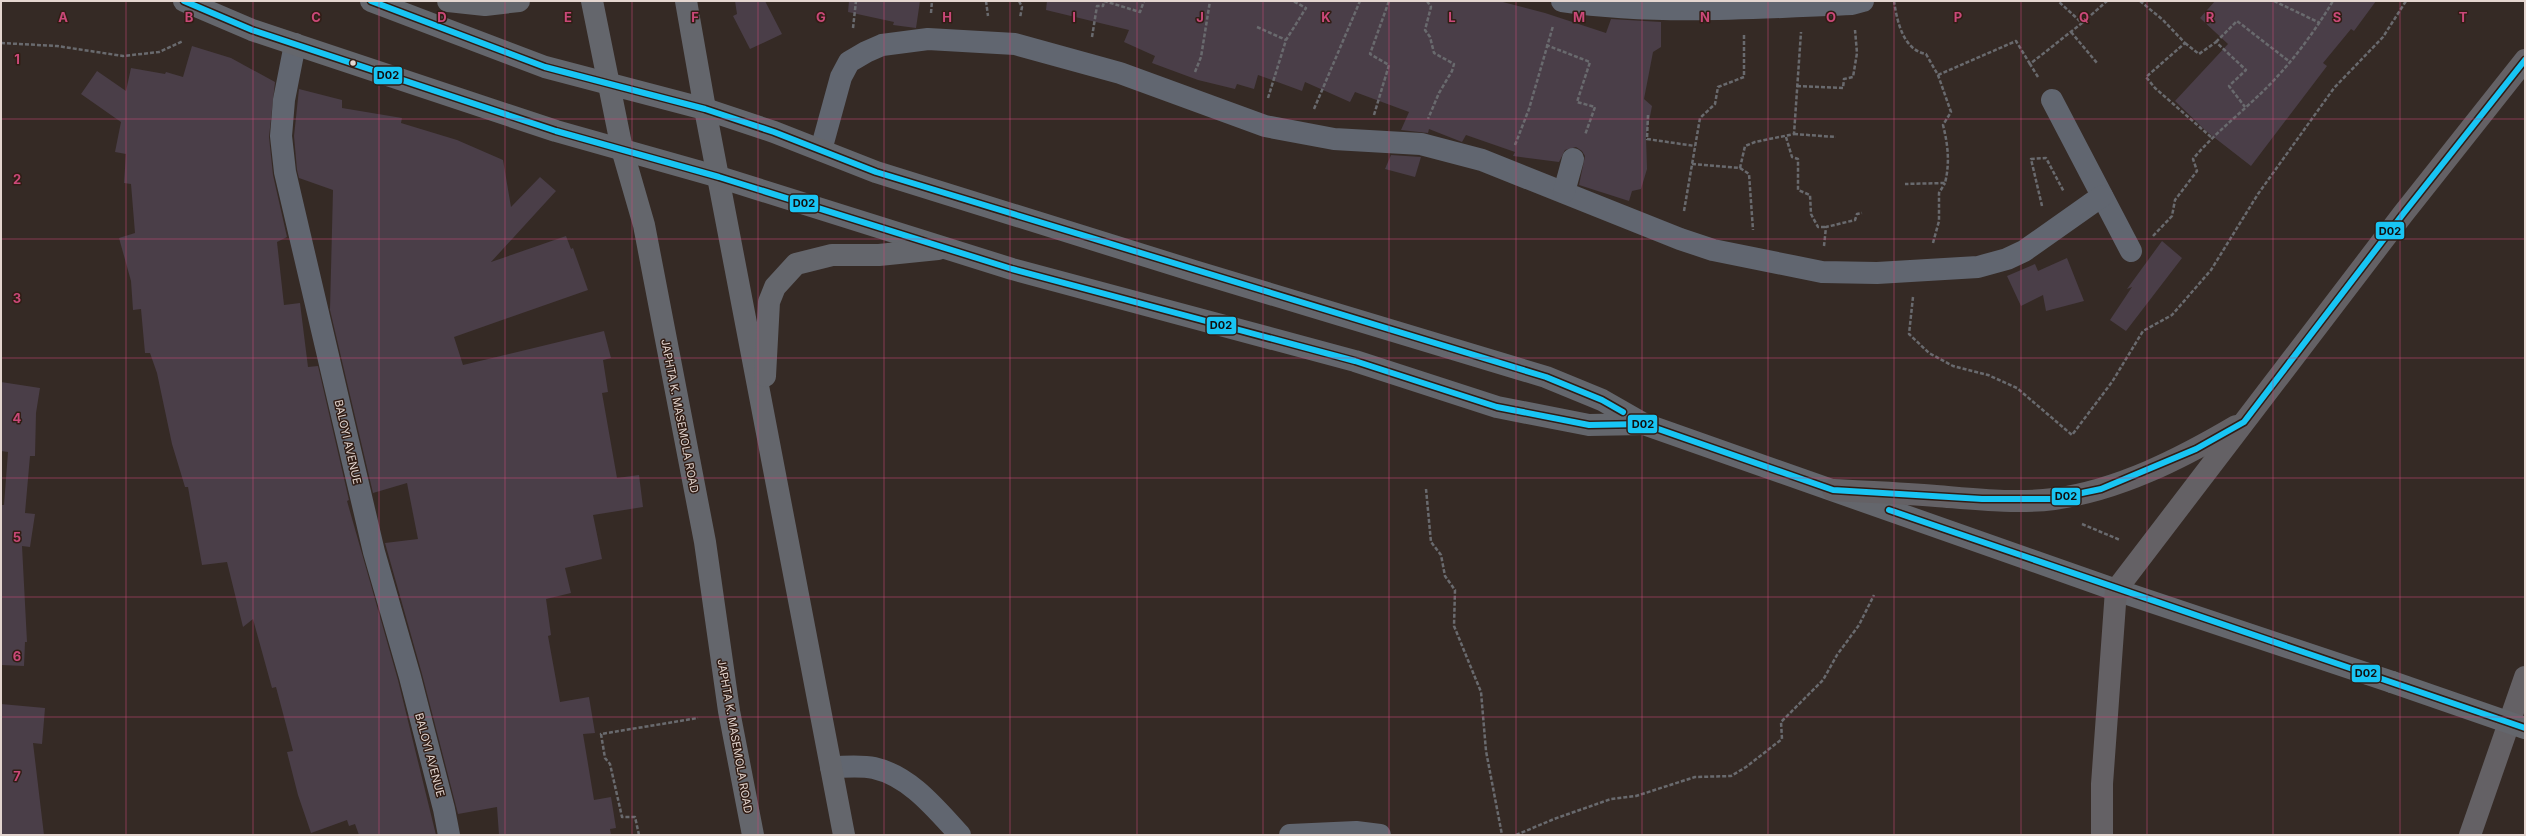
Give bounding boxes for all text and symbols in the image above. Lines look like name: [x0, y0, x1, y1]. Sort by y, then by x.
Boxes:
text: A: [58, 9, 68, 25]
text: B: [185, 9, 194, 25]
text: C: [311, 9, 321, 25]
text: D: [437, 9, 447, 25]
text: E: [564, 9, 572, 25]
text: F: [691, 9, 699, 25]
text: G: [816, 9, 826, 25]
text: H: [942, 9, 952, 25]
text: I: [1072, 9, 1076, 25]
text: J: [1196, 9, 1204, 25]
text: K: [1321, 9, 1331, 25]
text: L: [1448, 9, 1456, 25]
text: M: [1573, 9, 1585, 25]
text: N: [1700, 9, 1710, 25]
text: O: [1826, 9, 1836, 25]
text: P: [1954, 9, 1962, 25]
text: Q: [2079, 9, 2089, 25]
text: R: [2206, 9, 2215, 25]
text: S: [2333, 9, 2341, 25]
text: T: [2459, 9, 2468, 25]
text: 1: [14, 51, 20, 67]
unlabelled marker: [348, 58, 358, 68]
line badge: D02: [373, 66, 403, 85]
text: D02: [377, 68, 399, 82]
text: 2: [13, 171, 21, 187]
line badge: D02: [789, 194, 819, 213]
text: D02: [793, 196, 815, 210]
line badge: D02: [2375, 221, 2405, 240]
text: D02: [2379, 224, 2401, 238]
text: 3: [13, 290, 21, 306]
line badge: D02: [1206, 316, 1237, 335]
text: D02: [1210, 318, 1232, 332]
street label: JAPHTA K. MASEMOLA ROAD: [658, 338, 702, 494]
street label: BALOYI AVENUE: [331, 398, 365, 486]
text: 4: [13, 410, 22, 426]
line badge: D02: [1627, 414, 1658, 434]
text: D02: [1632, 417, 1654, 431]
line badge: D02: [2051, 487, 2081, 506]
text: D02: [2055, 489, 2077, 503]
text: 5: [13, 529, 21, 545]
text: 6: [13, 648, 21, 664]
street label: JAPHTA K. MASEMOLA ROAD: [715, 658, 755, 814]
line badge: D02: [2351, 664, 2381, 683]
text: D02: [2355, 666, 2377, 680]
street label: BALOYI AVENUE: [412, 711, 448, 799]
text: 7: [13, 768, 21, 784]

